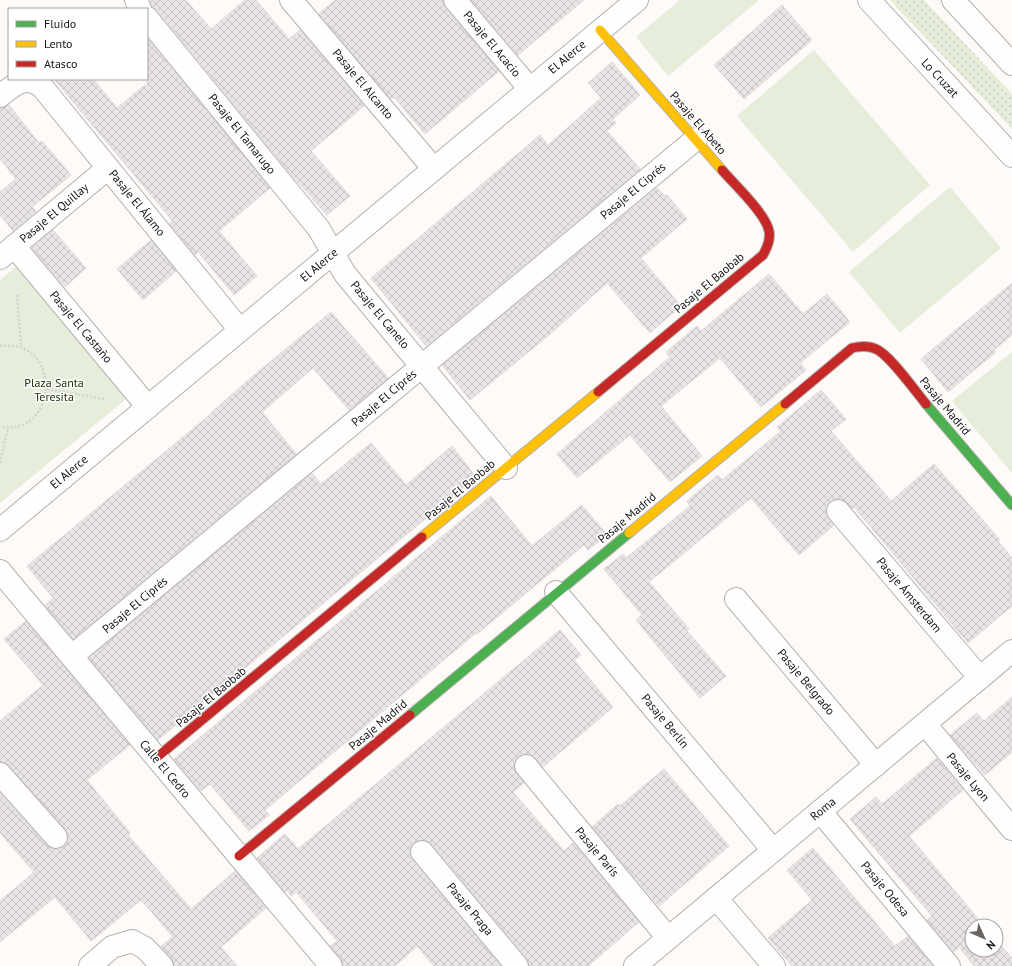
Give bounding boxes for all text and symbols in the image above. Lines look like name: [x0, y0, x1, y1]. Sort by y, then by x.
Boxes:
legend: [8, 8, 148, 80]
street label: Pasaje El Acacio: [460, 8, 524, 80]
text: Fluido: [44, 16, 76, 31]
text: Lento: [44, 36, 73, 51]
street label: El Alerce: [545, 37, 589, 77]
street label: Pasaje El Alcanto: [330, 45, 397, 122]
street label: Lo Cruzat: [919, 55, 962, 100]
text: Atasco: [44, 56, 77, 71]
street label: Pasaje El Abeto: [667, 88, 730, 157]
street label: Pasaje El Tamarugo: [205, 90, 279, 177]
street label: Pasaje El Ciprés: [597, 159, 668, 222]
street label: Pasaje El Álamo: [106, 166, 169, 239]
street label: Pasaje El Quillay: [16, 179, 91, 246]
street label: El Alerce: [297, 245, 341, 285]
street label: Pasaje El Baobab: [670, 249, 747, 316]
street label: Pasaje El Canelo: [348, 278, 413, 352]
street label: Pasaje El Castaño: [47, 288, 116, 366]
street label: Pasaje El Ciprés: [348, 366, 419, 429]
street label: Pasaje Madrid: [917, 374, 974, 438]
park label: Plaza Santa Teresita: [24, 375, 84, 404]
street label: El Alerce: [47, 452, 91, 492]
street label: Pasaje El Baobab: [421, 456, 498, 523]
street label: Pasaje Madrid: [595, 489, 659, 546]
street label: Pasaje Ámsterdam: [874, 554, 945, 635]
street label: Pasaje El Ciprés: [99, 573, 170, 636]
street label: Pasaje Belgrado: [774, 646, 838, 718]
street label: Pasaje El Baobab: [172, 663, 249, 730]
street label: Pasaje Berlín: [638, 690, 692, 751]
street label: Pasaje Madrid: [346, 696, 410, 753]
street label: Calle El Cedro: [137, 736, 194, 801]
street label: Pasaje Lyon: [944, 749, 993, 804]
street label: Roma: [807, 794, 839, 824]
street label: Pasaje París: [572, 824, 623, 880]
street label: Pasaje Odesa: [858, 858, 913, 919]
street label: Pasaje Praga: [444, 879, 497, 938]
north arrow: [964, 918, 1004, 958]
text: N: [984, 938, 999, 953]

